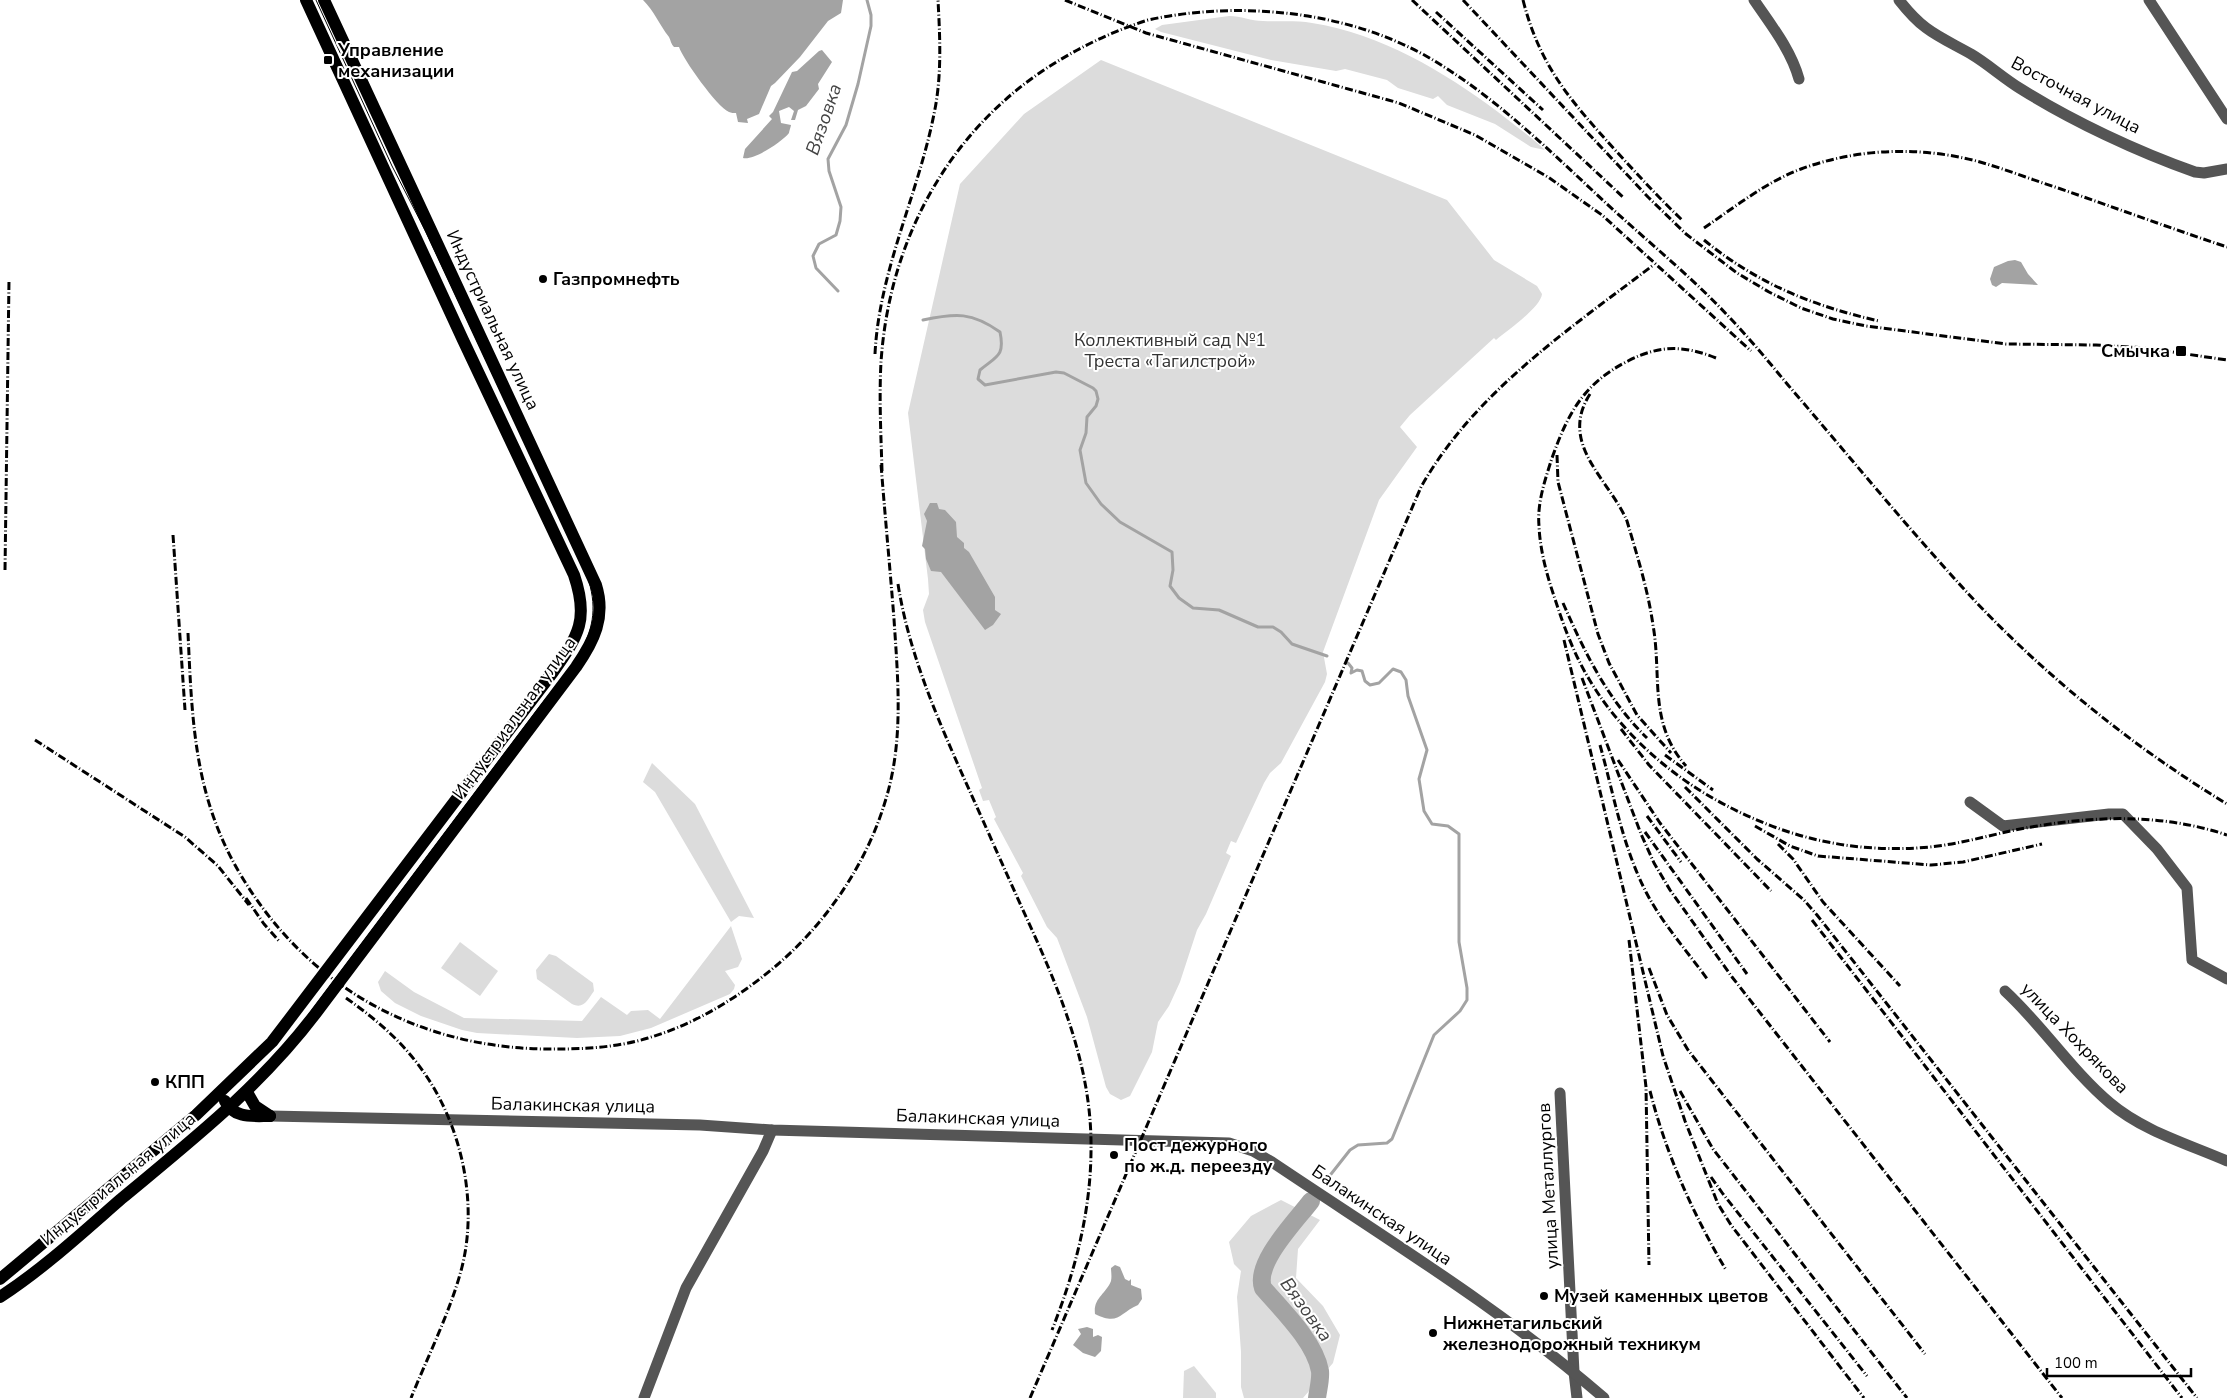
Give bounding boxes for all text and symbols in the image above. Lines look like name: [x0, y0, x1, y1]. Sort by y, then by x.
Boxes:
place label: Управление механизации: [337, 38, 454, 83]
street label: Восточная улица: [2007, 51, 2145, 139]
marker: Управление механизации: [322, 54, 334, 66]
water label: Вязовка: [800, 80, 848, 159]
street label: Индустриальная улица: [441, 226, 545, 414]
place label: Газпромнефть: [553, 267, 680, 291]
marker: Газпромнефть: [537, 273, 549, 285]
park label: Коллективный сад №1 Треста «Тагилстрой»: [1074, 328, 1266, 373]
place label: Смычка: [2101, 339, 2170, 363]
marker: Смычка: [2174, 344, 2188, 358]
street label: Индустриальная улица: [447, 632, 581, 804]
street label: улица Хохрякова: [2016, 977, 2134, 1099]
place label: КПП: [165, 1070, 205, 1094]
marker: КПП: [149, 1076, 161, 1088]
street label: Балакинская улица: [491, 1092, 655, 1118]
street label: улица Металлургов: [1532, 1102, 1564, 1270]
street label: Балакинская улица: [895, 1103, 1061, 1133]
street label: Индустриальная улица: [35, 1107, 201, 1251]
place label: Пост дежурного по ж.д. переезду: [1124, 1133, 1273, 1178]
marker: Пост дежурного по ж.д. переезду: [1108, 1149, 1120, 1161]
street label: Балакинская улица: [1307, 1159, 1457, 1271]
water label: Вязовка: [1274, 1272, 1338, 1347]
place label: Музей каменных цветов: [1554, 1284, 1768, 1308]
marker: Музей каменных цветов: [1538, 1290, 1550, 1302]
place label: Нижнетагильский железнодорожный техникум: [1442, 1311, 1701, 1356]
marker: Нижнетагильский железнодорожный техникум: [1427, 1327, 1439, 1339]
scale bar: [2047, 1346, 2191, 1378]
text: 100 m: [2054, 1353, 2098, 1373]

